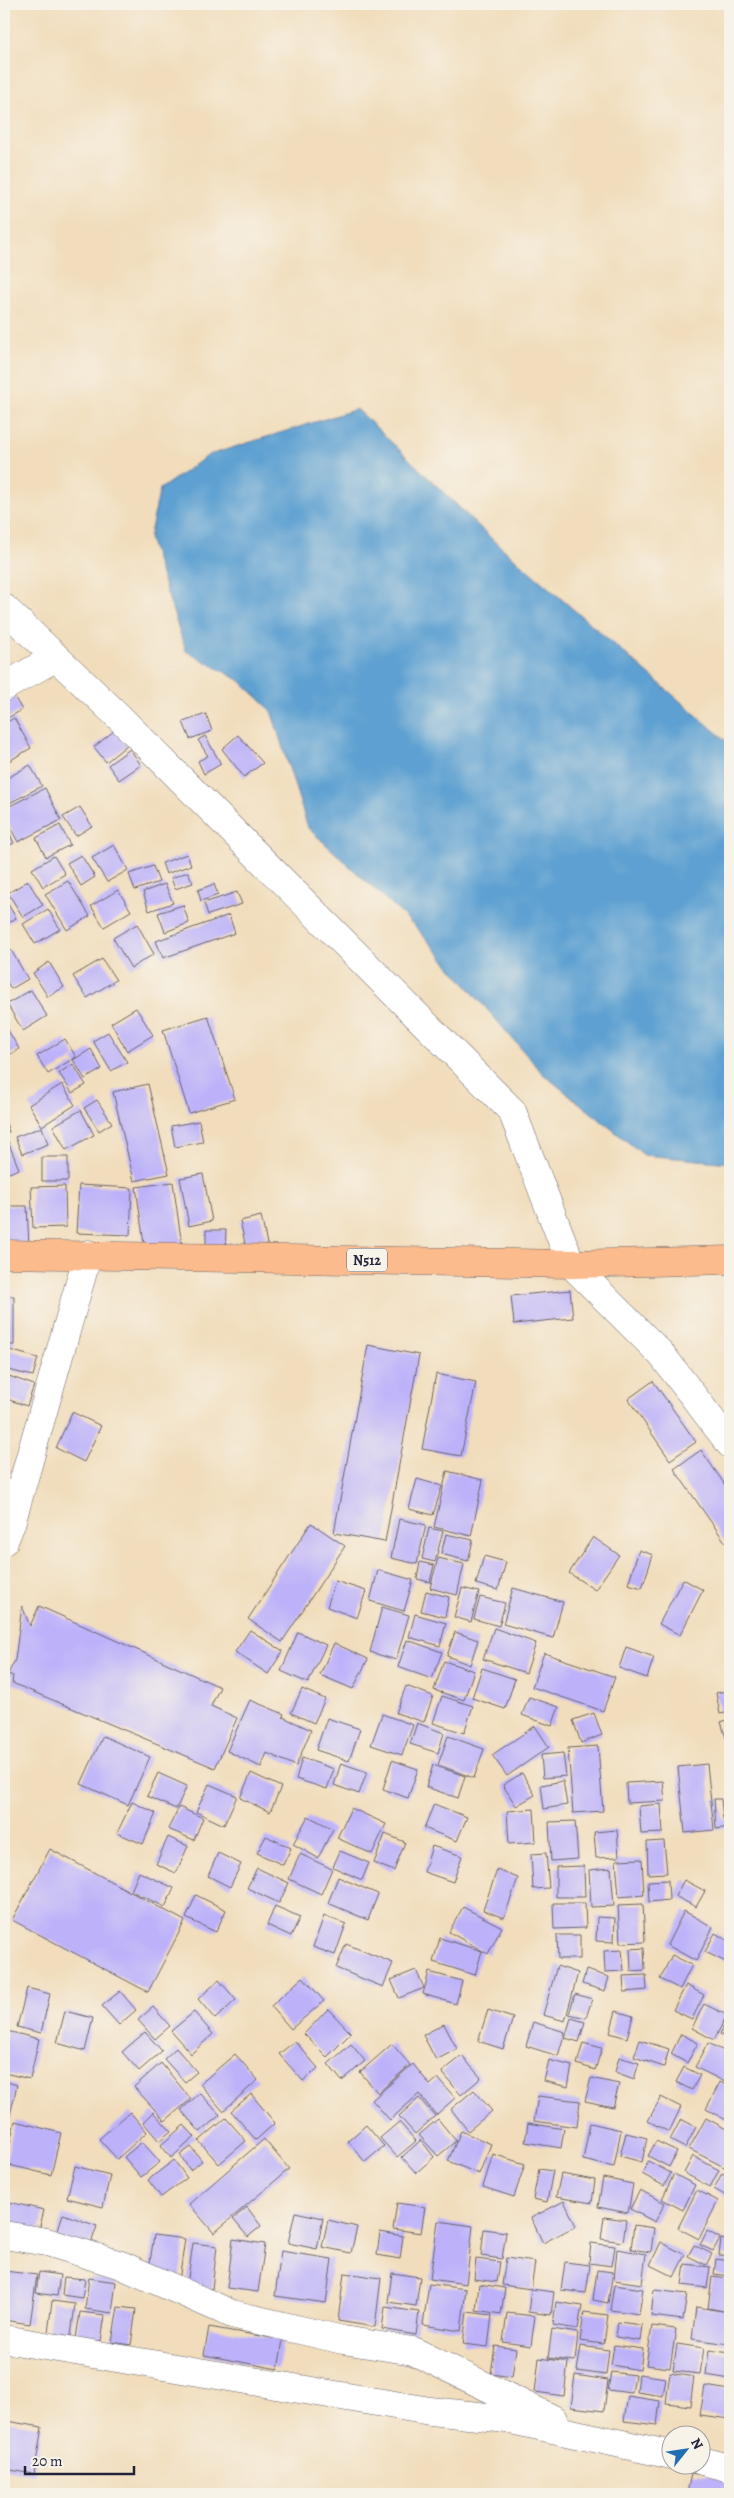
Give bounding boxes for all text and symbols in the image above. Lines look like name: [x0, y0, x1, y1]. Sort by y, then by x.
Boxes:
road number: N512: [347, 1248, 387, 1272]
north arrow: [662, 2426, 712, 2476]
text: N: [686, 2435, 708, 2453]
scale bar: [25, 2443, 134, 2475]
text: 20 m: [32, 2451, 63, 2471]

